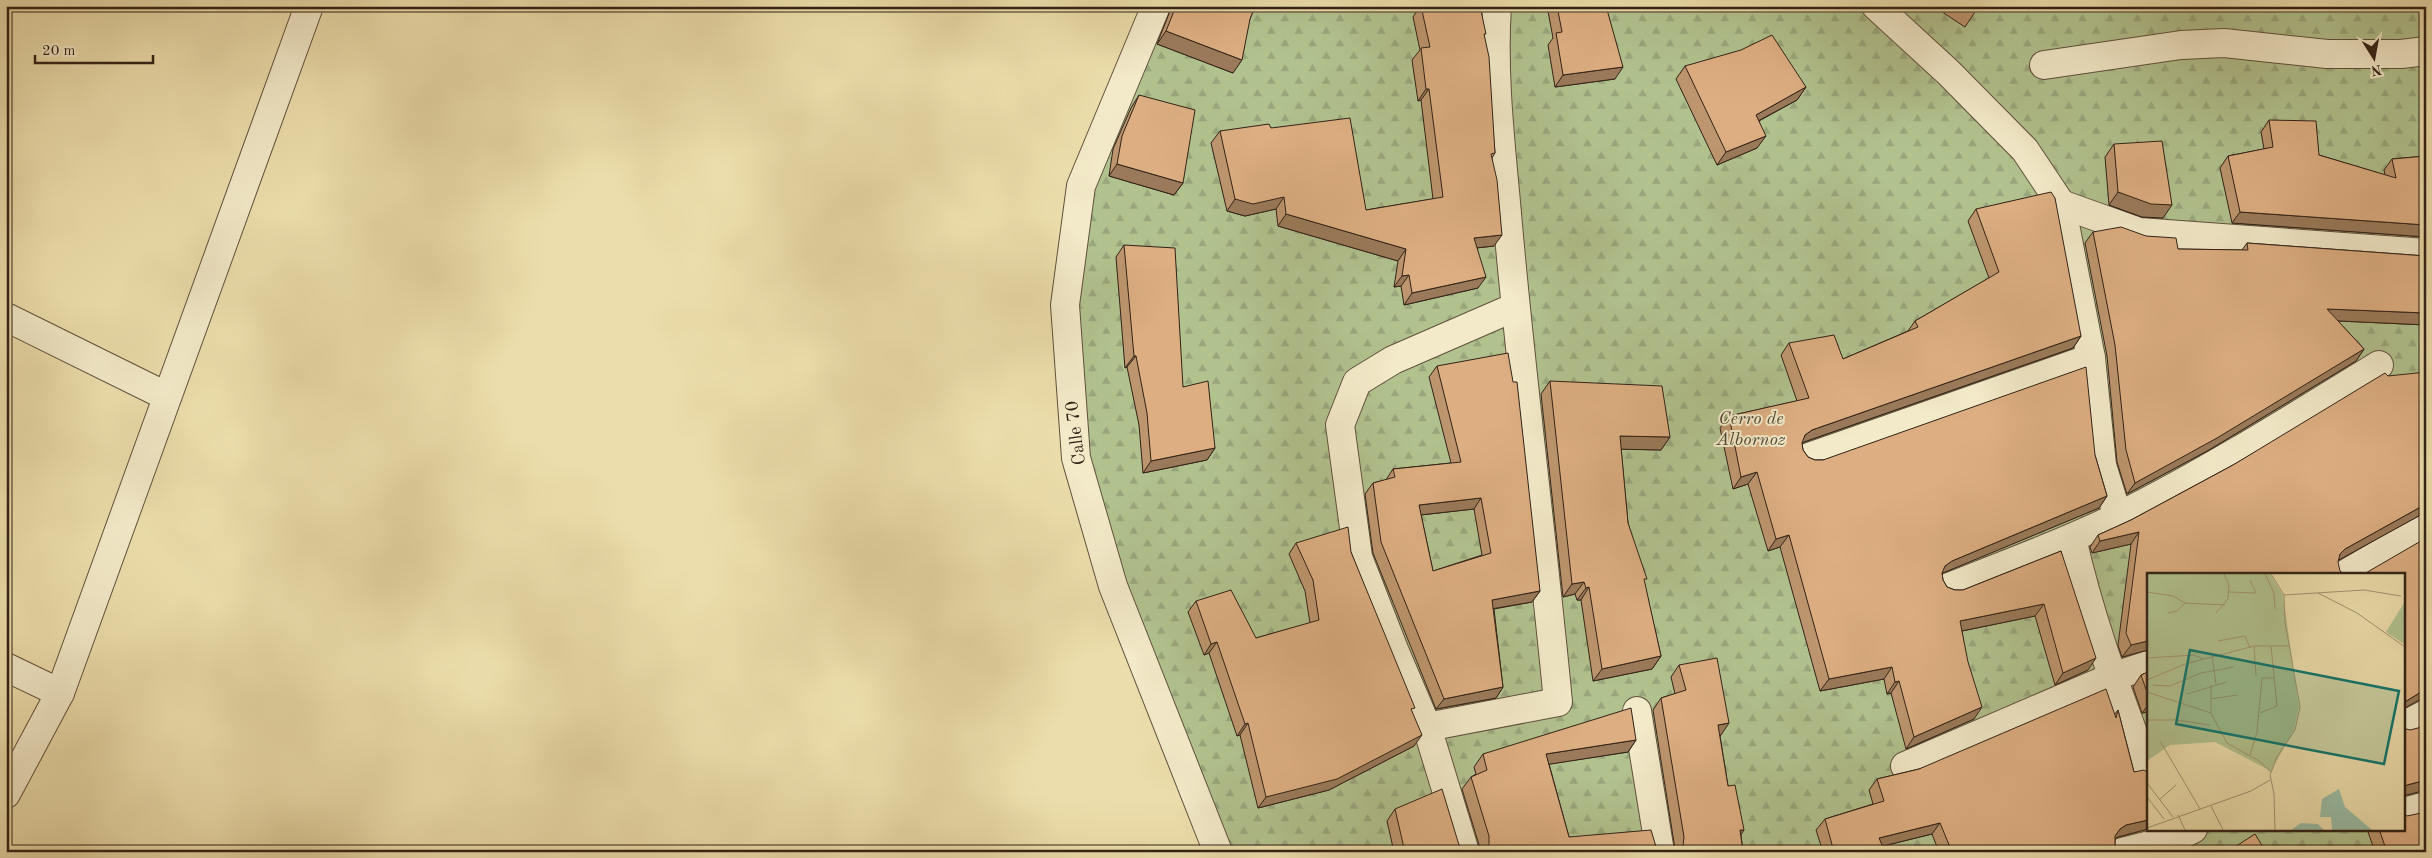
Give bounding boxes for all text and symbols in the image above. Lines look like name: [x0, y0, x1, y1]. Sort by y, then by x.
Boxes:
scale bar: [35, 32, 152, 64]
north arrow: [2350, 32, 2400, 82]
text: 20 m: [42, 44, 76, 59]
text: N: [2369, 62, 2383, 78]
street label: Calle 70: [1063, 400, 1089, 466]
park label: Cerro de Albornoz: [1715, 410, 1786, 449]
inset map: [2147, 573, 2404, 830]

